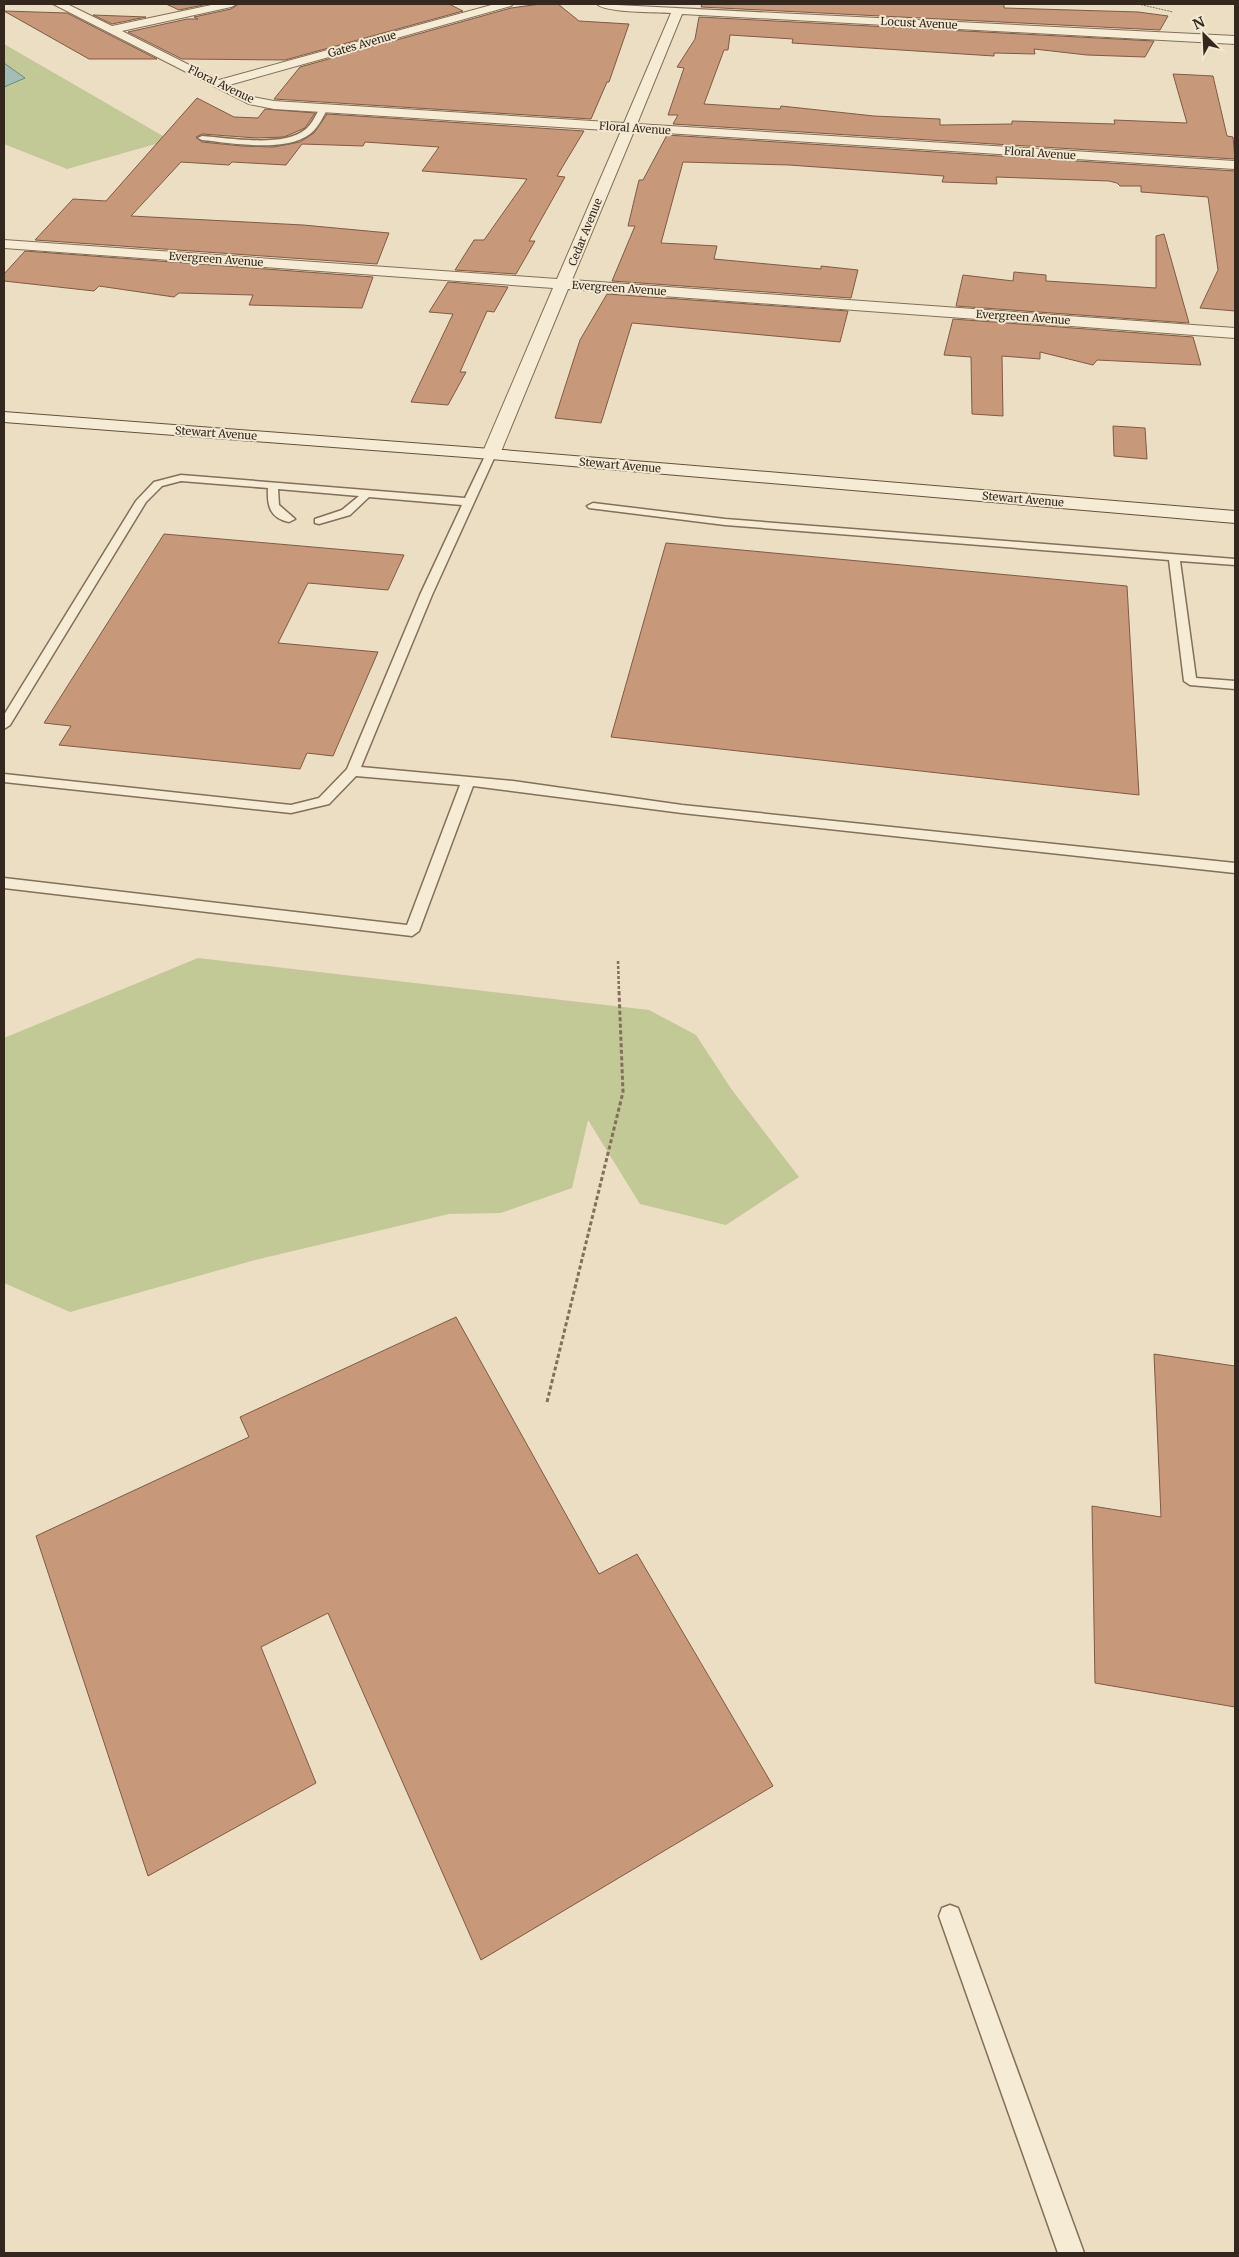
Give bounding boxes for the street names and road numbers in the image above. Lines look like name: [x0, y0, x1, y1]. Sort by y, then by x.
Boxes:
street label: Locust Avenue: [880, 14, 958, 32]
street label: Gates Avenue: [326, 28, 398, 60]
street label: Floral Avenue: [186, 62, 257, 106]
street label: Floral Avenue: [599, 119, 672, 138]
street label: Floral Avenue: [1004, 144, 1077, 163]
street label: Cedar Avenue: [565, 196, 605, 268]
street label: Evergreen Avenue: [168, 249, 264, 269]
street label: Evergreen Avenue: [571, 278, 667, 298]
street label: Evergreen Avenue: [975, 307, 1071, 327]
street label: Stewart Avenue: [175, 423, 258, 443]
street label: Stewart Avenue: [579, 454, 662, 476]
street label: Stewart Avenue: [982, 488, 1065, 510]

